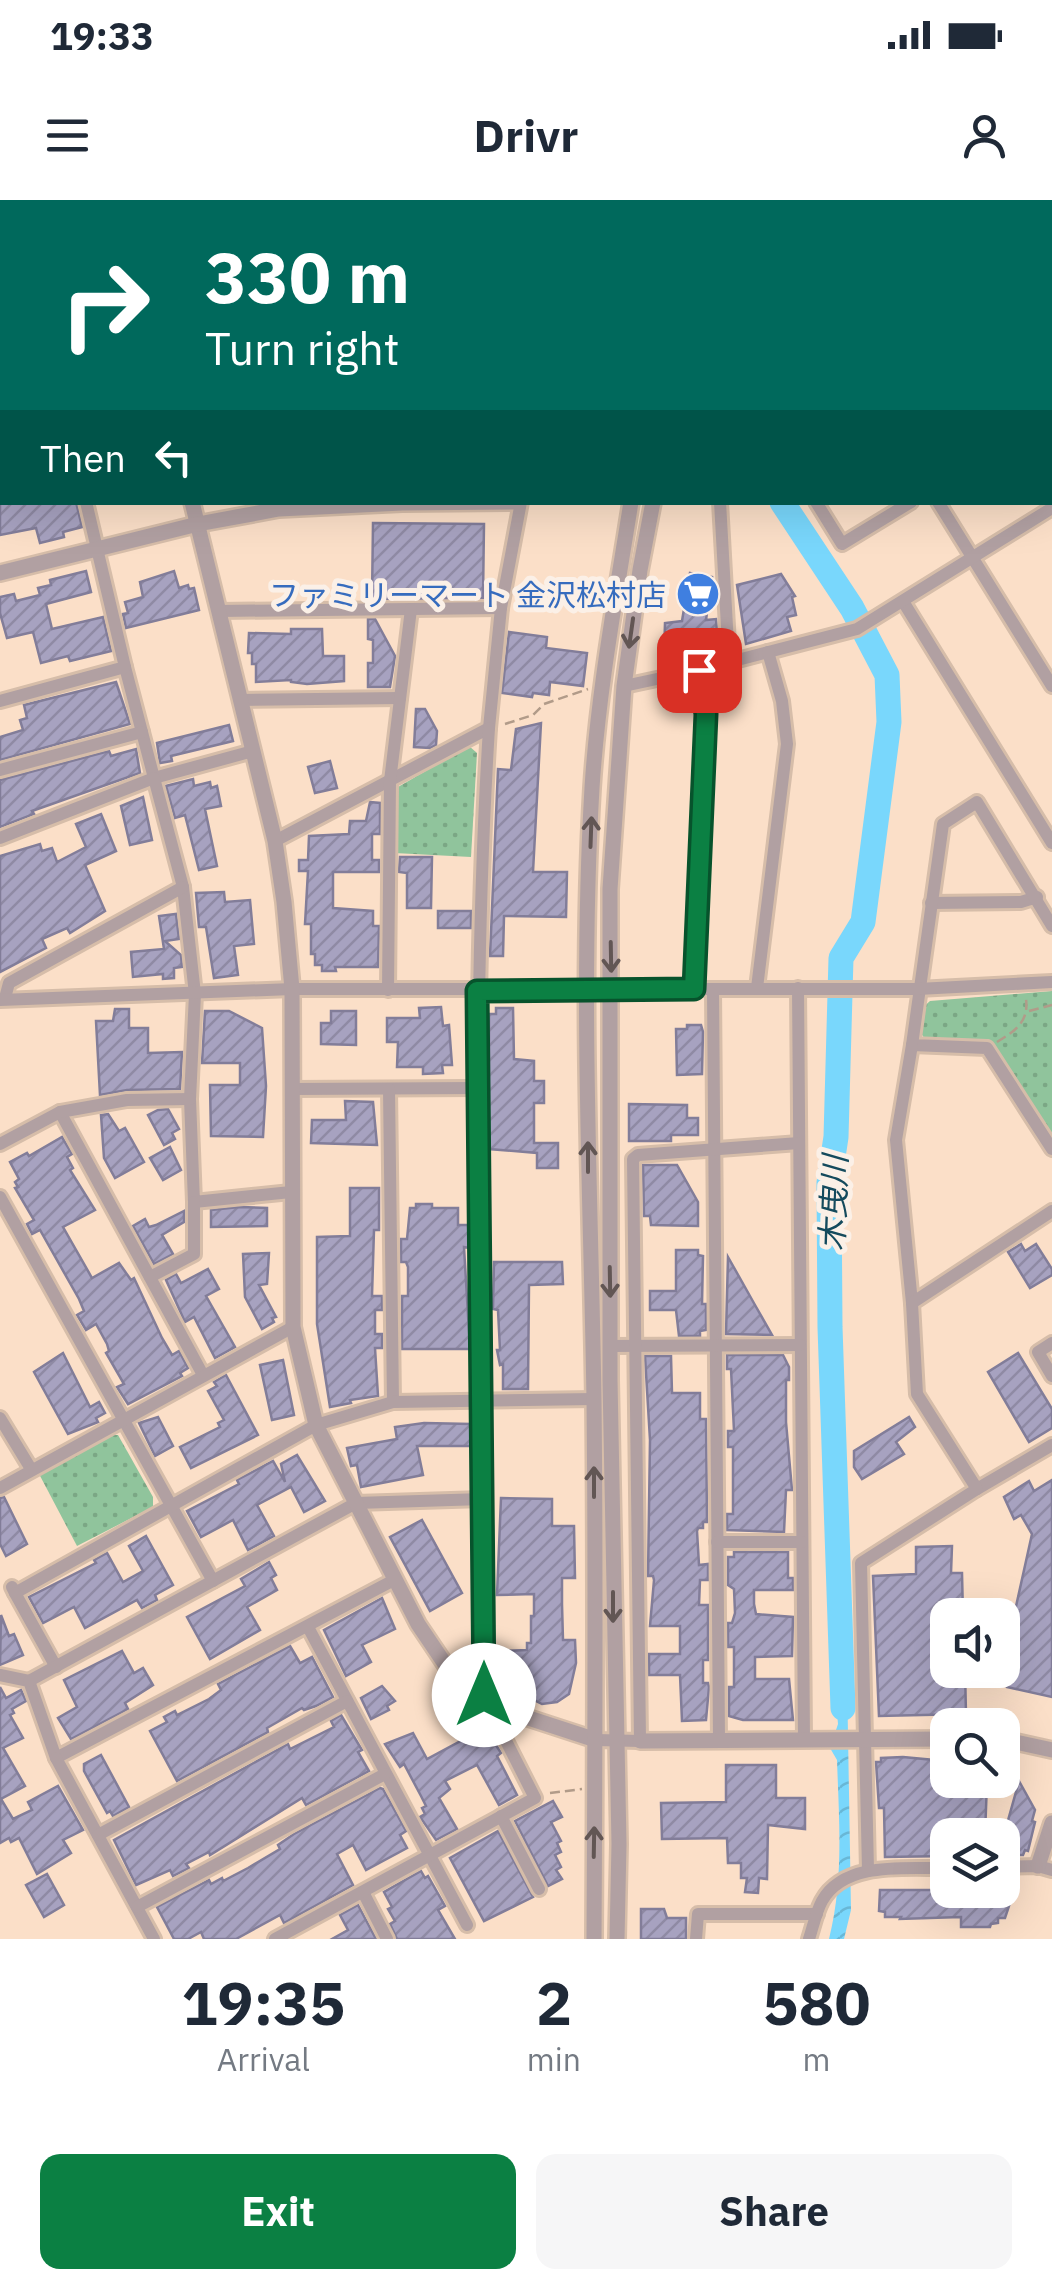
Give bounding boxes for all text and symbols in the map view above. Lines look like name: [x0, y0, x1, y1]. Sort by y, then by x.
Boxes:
text: 19:33: [50, 11, 154, 60]
text: Drivr: [474, 106, 578, 164]
icon: menu: [40, 108, 95, 163]
icon: person: [957, 108, 1012, 163]
text: 330 m: [205, 231, 410, 322]
icon: right: [40, 240, 170, 370]
text: Turn right: [205, 319, 400, 377]
icon: left: [146, 430, 201, 485]
text: Then: [40, 433, 126, 482]
supermarket icon: ファミリーマート 金沢松村店: [675, 571, 721, 617]
place label: ファミリーマート 金沢松村店: [269, 575, 666, 614]
one-way arrow: [621, 616, 640, 649]
pin: [657, 628, 742, 713]
icon: arrive: [672, 643, 727, 698]
one-way arrow: [581, 816, 600, 848]
one-way arrow: [602, 940, 620, 973]
one-way arrow: [578, 1141, 598, 1174]
water label: 木曳川: [810, 1151, 856, 1252]
one-way arrow: [600, 1266, 619, 1298]
one-way arrow: [584, 1466, 604, 1498]
one-way arrow: [604, 1590, 622, 1622]
map controls: [930, 1598, 1020, 1908]
button: sound: [930, 1598, 1020, 1688]
position arrow: [432, 1643, 536, 1747]
button: search: [930, 1708, 1020, 1798]
button: layers: [930, 1818, 1020, 1908]
one-way arrow: [585, 1826, 604, 1858]
text: 19:35: [182, 1963, 345, 2042]
text: 2: [536, 1963, 572, 2042]
text: 580: [762, 1963, 870, 2042]
text: Arrival: [217, 2038, 310, 2080]
text: min: [527, 2038, 581, 2080]
text: m: [803, 2038, 830, 2080]
button: Exit: [40, 2154, 516, 2269]
button: Share: [536, 2154, 1012, 2269]

